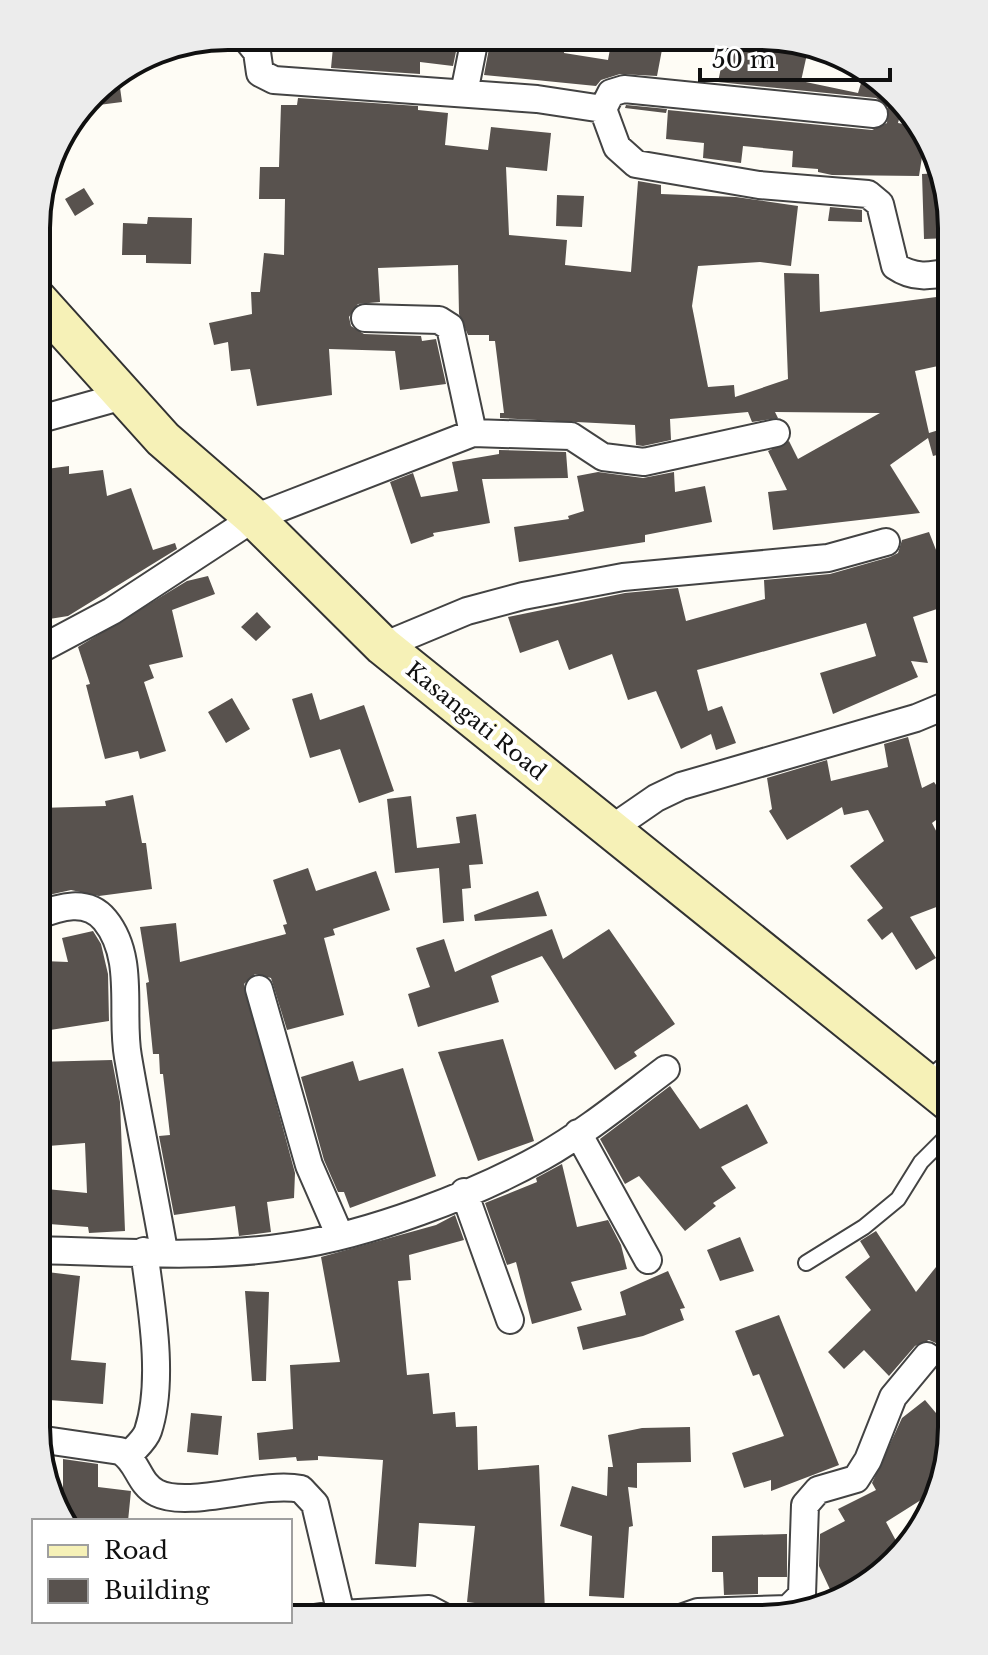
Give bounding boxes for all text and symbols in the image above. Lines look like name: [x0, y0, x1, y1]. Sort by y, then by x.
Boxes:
scale bar: [700, 32, 890, 82]
text: 50 m: [712, 45, 776, 74]
street label: Kasangati Road: [400, 656, 552, 786]
legend: [32, 1519, 292, 1623]
text: Road: [104, 1536, 168, 1565]
text: Building: [104, 1576, 210, 1605]

